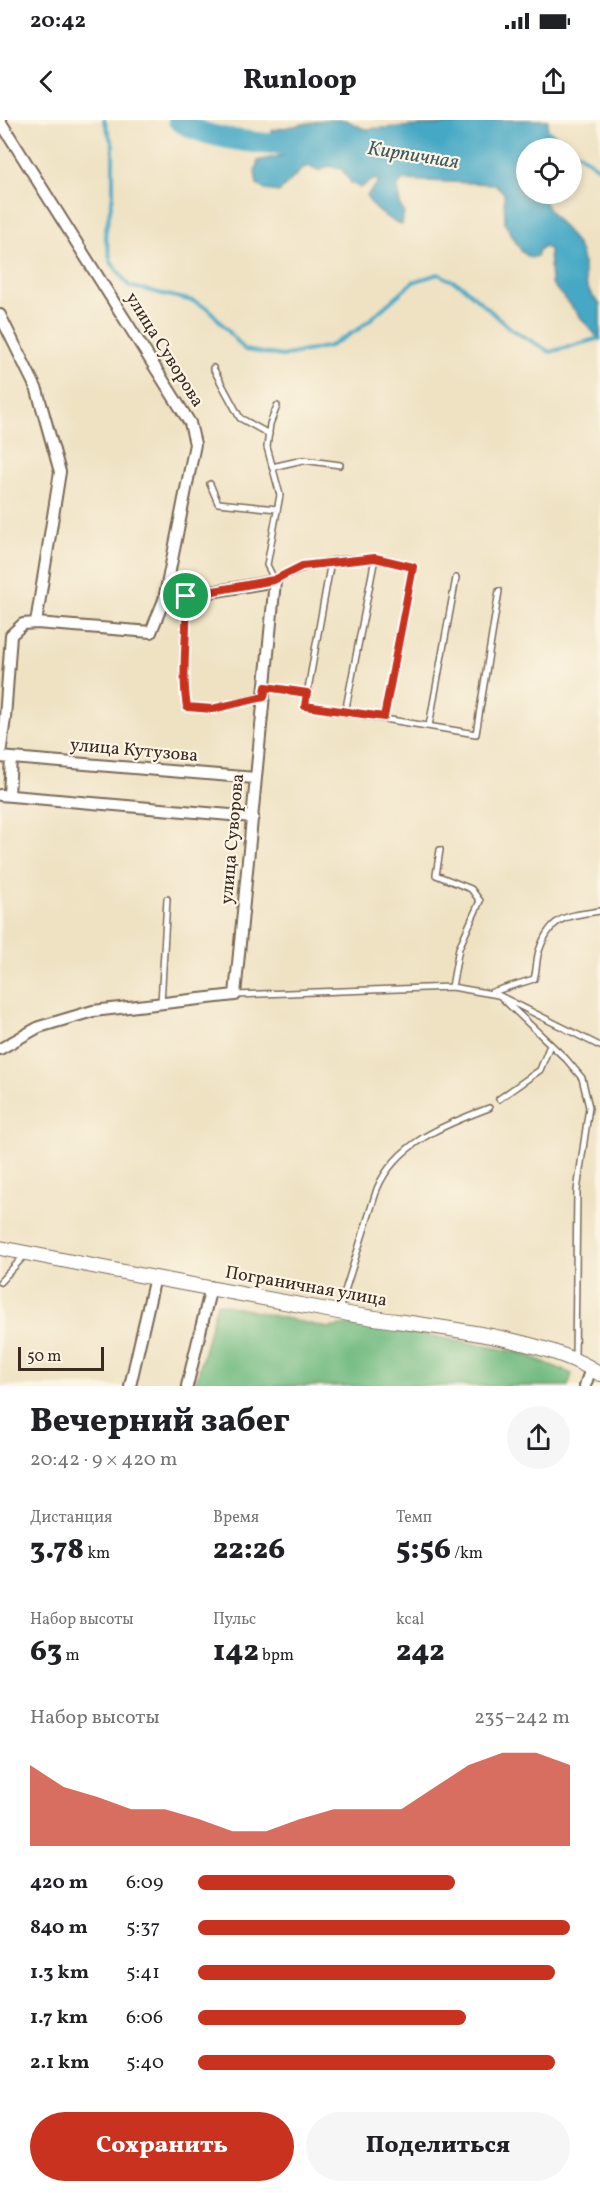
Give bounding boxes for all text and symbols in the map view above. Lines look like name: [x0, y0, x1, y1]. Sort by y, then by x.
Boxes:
text: 20:42: [30, 6, 86, 37]
text: Runloop: [243, 62, 357, 100]
icon: back: [30, 65, 63, 98]
icon: share: [537, 65, 570, 98]
water label: Кирпичная: [365, 135, 461, 177]
map controls: [516, 138, 582, 204]
button: locate: [516, 138, 582, 204]
street label: улица Суворова: [119, 288, 209, 412]
pin: [160, 570, 211, 621]
icon: arrive: [169, 579, 202, 612]
street label: улица Кутузова: [69, 733, 199, 769]
street label: улица Суворова: [215, 773, 251, 905]
street label: Пограничная улица: [223, 1260, 389, 1314]
scale bar: [18, 1344, 104, 1372]
text: 50 m: [27, 1346, 61, 1368]
text: Вечерний забег: [30, 1400, 290, 1446]
button: share: [507, 1406, 570, 1469]
text: 20:42 · 9 × 420 m: [30, 1446, 177, 1474]
text: Дистанция: [30, 1507, 112, 1529]
text: Время: [213, 1507, 259, 1529]
text: Темп: [396, 1507, 432, 1529]
text: 3.78: [30, 1529, 84, 1571]
text: 22:26: [213, 1529, 285, 1571]
text: 5:56: [396, 1529, 451, 1571]
text: km: [84, 1543, 110, 1565]
text: /km: [451, 1543, 483, 1565]
text: Набор высоты: [30, 1609, 134, 1631]
text: Пульс: [213, 1609, 256, 1631]
text: kcal: [396, 1609, 424, 1631]
text: 63: [30, 1631, 62, 1673]
text: 142: [213, 1631, 259, 1673]
text: 242: [396, 1631, 445, 1673]
text: m: [62, 1645, 80, 1667]
text: bpm: [259, 1645, 294, 1667]
text: Набор высоты: [30, 1704, 160, 1732]
text: 235–242 m: [474, 1704, 570, 1732]
text: 420 m: [30, 1869, 88, 1897]
text: 6:09: [126, 1869, 163, 1897]
text: 840 m: [30, 1914, 88, 1942]
text: 5:37: [126, 1914, 160, 1942]
text: 1.3 km: [30, 1959, 89, 1987]
text: 5:41: [126, 1959, 160, 1987]
text: 1.7 km: [30, 2004, 88, 2032]
text: 6:06: [126, 2004, 163, 2032]
text: 2.1 km: [30, 2049, 90, 2077]
text: 5:40: [126, 2049, 164, 2077]
button: Сохранить: [30, 2112, 294, 2181]
button: Поделиться: [306, 2112, 570, 2181]

